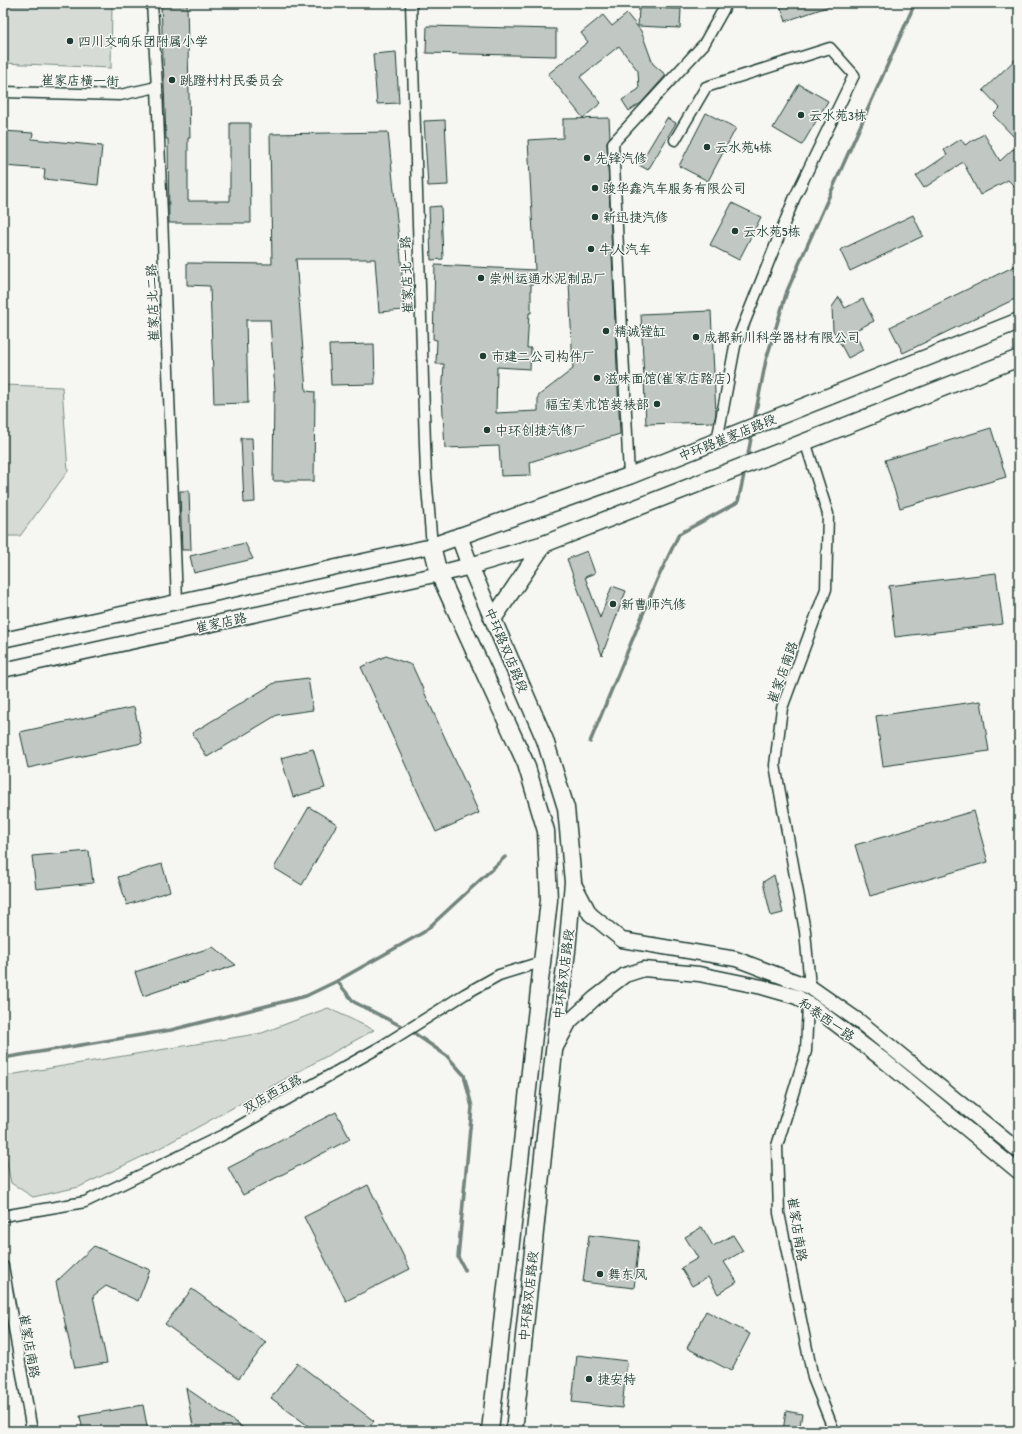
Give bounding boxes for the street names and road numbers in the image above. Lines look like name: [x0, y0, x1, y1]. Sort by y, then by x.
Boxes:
street label: 崔家店横一街: [41, 70, 119, 90]
street label: 崔家店北一路: [396, 236, 416, 314]
street label: 崔家店北二路: [142, 264, 162, 342]
street label: 中环路崔家店路段: [675, 409, 779, 465]
street label: 中环路双店路段: [481, 605, 533, 695]
street label: 崔家店路: [194, 608, 248, 636]
street label: 崔家店南路: [762, 638, 802, 706]
street label: 中环路双店路段: [549, 928, 577, 1020]
street label: 和泰西一路: [795, 993, 859, 1045]
street label: 双店西五路: [239, 1069, 305, 1117]
street label: 崔家店南路: [784, 1195, 812, 1263]
street label: 中环路双店路段: [514, 1250, 542, 1342]
street label: 崔家店南路: [15, 1312, 45, 1380]

